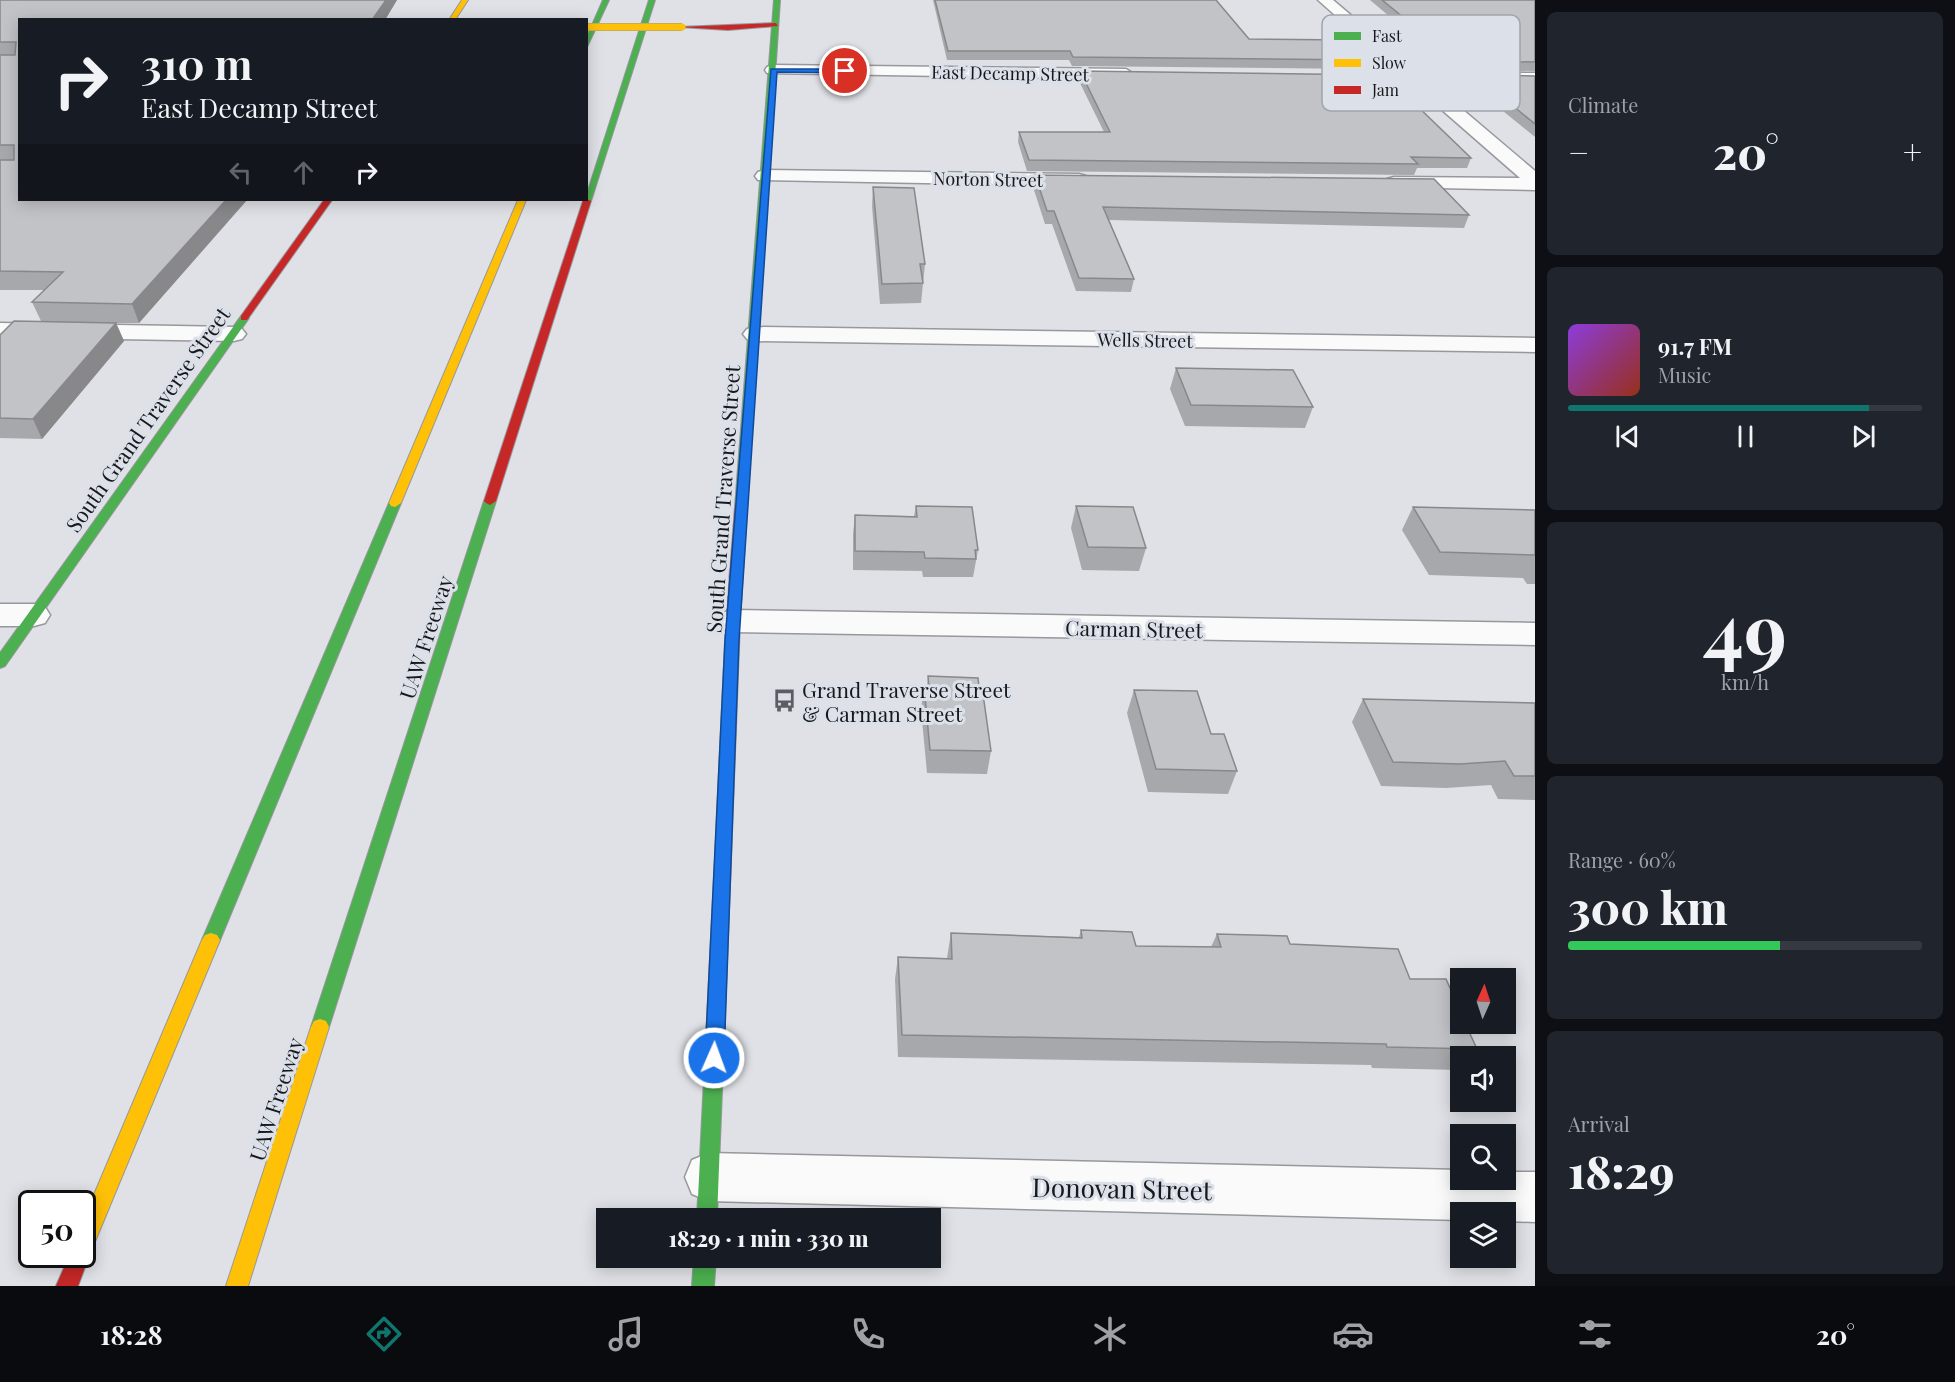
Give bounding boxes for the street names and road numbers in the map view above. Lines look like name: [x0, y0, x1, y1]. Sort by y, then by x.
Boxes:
street label: East Decamp Street: [931, 60, 1090, 86]
street label: Norton Street: [933, 166, 1044, 192]
street label: South Grand Traverse Street: [59, 301, 236, 537]
street label: Wells Street: [1096, 327, 1193, 353]
street label: South Grand Traverse Street: [699, 364, 745, 634]
street label: UAW Freeway: [392, 571, 458, 702]
street label: Carman Street: [1065, 613, 1204, 643]
street label: UAW Freeway: [242, 1033, 308, 1164]
street label: Donovan Street: [1032, 1169, 1213, 1207]

